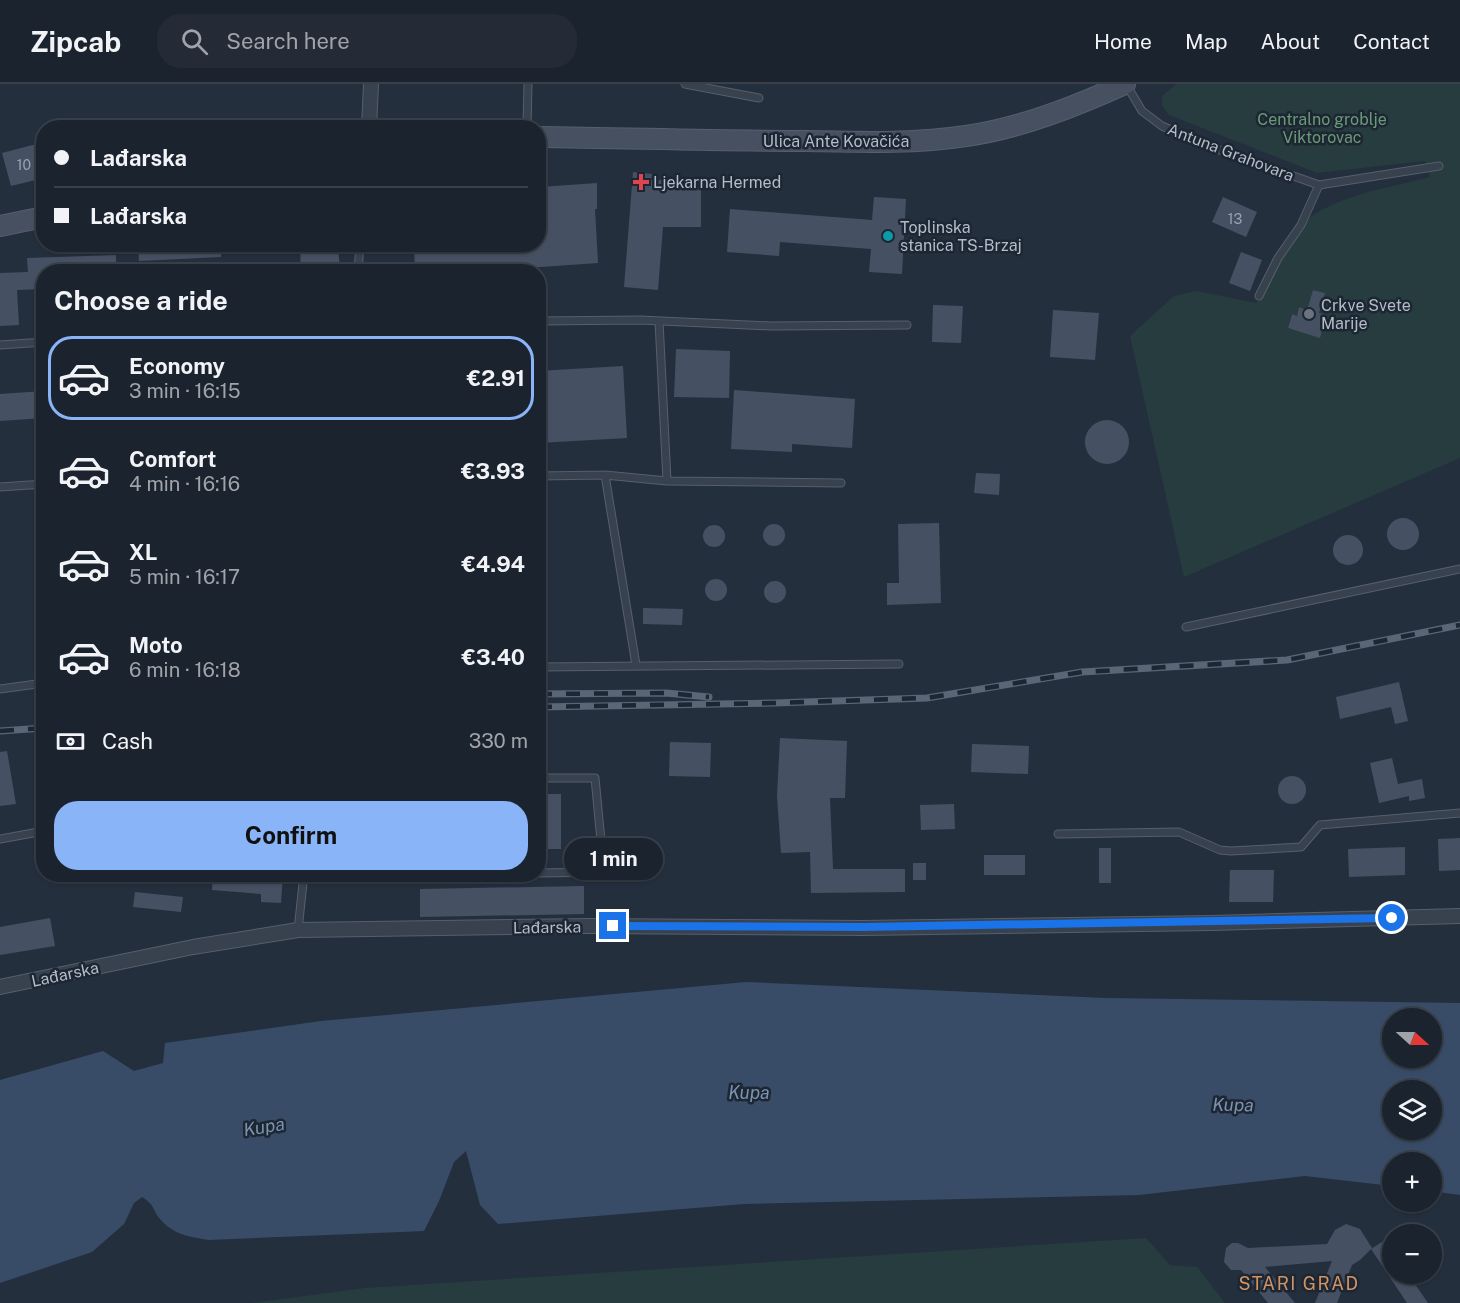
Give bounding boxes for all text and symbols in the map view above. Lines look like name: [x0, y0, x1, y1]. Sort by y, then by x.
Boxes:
search box: [157, 14, 577, 68]
text: Zipcab: [30, 25, 121, 58]
icon: search: [178, 25, 211, 58]
text: Search here: [226, 28, 350, 54]
text: Home: [1094, 29, 1152, 54]
text: Map: [1185, 29, 1228, 54]
text: About: [1261, 29, 1320, 54]
text: Contact: [1353, 29, 1430, 54]
park label: Centralno groblje Viktorovac: [1257, 110, 1387, 147]
street label: Antuna Grahovara: [1165, 120, 1297, 185]
street label: Ulica Ante Kovačića: [763, 132, 909, 151]
text: Lađarska: [90, 145, 187, 171]
house number: 10: [17, 157, 31, 173]
place label: Ljekarna Hermed: [653, 173, 781, 192]
marker: Ljekarna Hermed: [634, 175, 648, 189]
text: Lađarska: [90, 203, 187, 229]
house number: 13: [1228, 211, 1242, 227]
place label: Toplinska stanica TS-Brzaj: [900, 218, 1022, 255]
marker: Toplinska stanica TS-Brzaj: [881, 229, 895, 243]
text: Choose a ride: [54, 284, 228, 316]
place label: Crkve Svete Marije: [1321, 296, 1411, 333]
marker: Crkve Svete Marije: [1302, 307, 1316, 321]
icon: car: [57, 351, 111, 405]
text: Economy: [129, 353, 225, 379]
text: €2.91: [467, 365, 525, 391]
text: 3 min · 16:15: [129, 379, 241, 403]
icon: car: [57, 444, 111, 498]
text: Comfort: [129, 446, 216, 472]
text: €3.93: [461, 458, 525, 484]
text: 4 min · 16:16: [129, 472, 240, 496]
icon: car: [57, 537, 111, 591]
text: XL: [129, 539, 157, 565]
text: €4.94: [461, 551, 525, 577]
text: 5 min · 16:17: [129, 565, 240, 589]
icon: car: [57, 630, 111, 684]
text: Moto: [129, 632, 183, 658]
text: €3.40: [462, 644, 525, 670]
text: 6 min · 16:18: [129, 658, 241, 682]
icon: cash: [54, 725, 87, 758]
text: Cash: [102, 728, 153, 754]
text: 330 m: [469, 729, 528, 753]
button: Confirm: [54, 801, 528, 870]
callout: 1 min: [564, 839, 662, 881]
text: 1 min: [589, 847, 638, 871]
route start: [1378, 904, 1405, 931]
route end: [599, 912, 626, 939]
street label: Lađarska: [513, 917, 581, 938]
street label: Lađarska: [30, 958, 101, 991]
north arrow: [1382, 1008, 1442, 1068]
map controls: [1382, 1008, 1442, 1284]
button: layers: [1382, 1080, 1442, 1140]
water label: Kupa: [728, 1082, 770, 1103]
water label: Kupa: [1212, 1094, 1254, 1115]
water label: Kupa: [242, 1113, 286, 1140]
button: +: [1382, 1152, 1442, 1212]
button: −: [1382, 1224, 1442, 1284]
district label: STARI GRAD: [1239, 1273, 1359, 1294]

